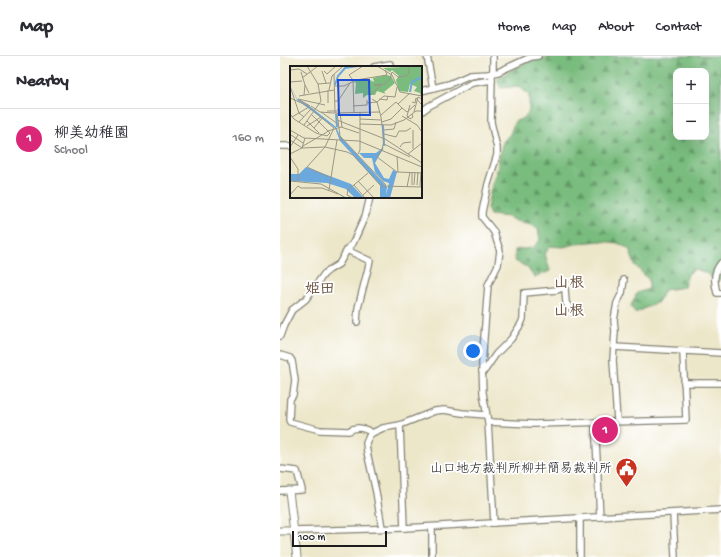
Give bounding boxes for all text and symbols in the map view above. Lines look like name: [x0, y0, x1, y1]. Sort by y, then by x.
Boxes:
text: Map: [20, 16, 53, 39]
text: Home: [498, 19, 530, 36]
text: Map: [552, 19, 576, 36]
text: About: [598, 19, 634, 36]
text: Contact: [656, 19, 701, 36]
inset map: [290, 66, 422, 198]
map controls: [673, 68, 709, 140]
button: +: [673, 68, 709, 104]
text: Nearby: [16, 72, 69, 92]
button: −: [673, 104, 709, 140]
text: 柳美幼稚園: [54, 125, 129, 143]
text: 1: [26, 131, 32, 146]
text: 160 m: [232, 131, 264, 146]
text: School: [54, 143, 88, 158]
district label: 山根: [554, 275, 584, 293]
district label: 姫田: [305, 281, 335, 299]
district label: 山根: [554, 303, 584, 321]
your location: [463, 341, 483, 361]
pin: 1: [592, 415, 618, 445]
public building icon: 山口地方裁判所柳井簡易裁判所: [614, 456, 640, 489]
place label: 山口地方裁判所柳井簡易裁判所: [430, 461, 612, 477]
scale bar: [292, 529, 387, 548]
text: 100 m: [298, 532, 325, 544]

